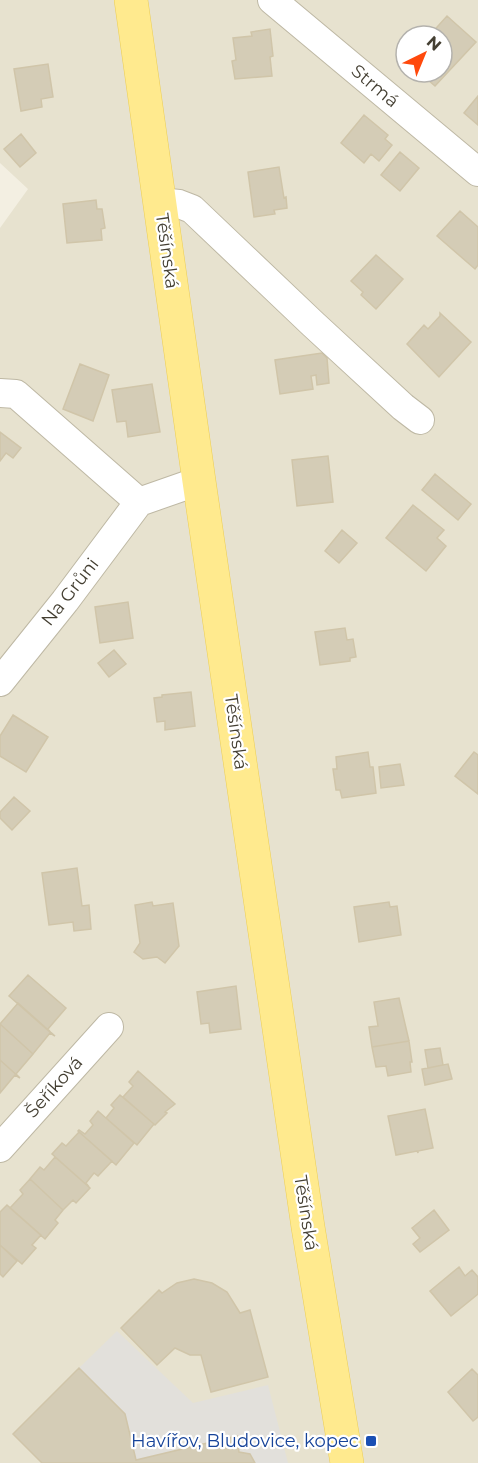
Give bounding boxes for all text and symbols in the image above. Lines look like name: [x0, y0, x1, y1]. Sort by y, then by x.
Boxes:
north arrow: [394, 24, 454, 84]
text: N: [423, 32, 445, 55]
street label: Strmá: [347, 60, 403, 112]
street label: Těšínská: [151, 212, 183, 290]
street label: Na Grůni: [37, 554, 103, 630]
street label: Těšínská: [220, 693, 252, 771]
street label: Šeříková: [21, 1052, 87, 1122]
street label: Těšínská: [289, 1174, 323, 1252]
place label: Havířov, Bludovice, kopec: [131, 1430, 359, 1452]
marker: Havířov, Bludovice, kopec: [364, 1434, 378, 1448]

